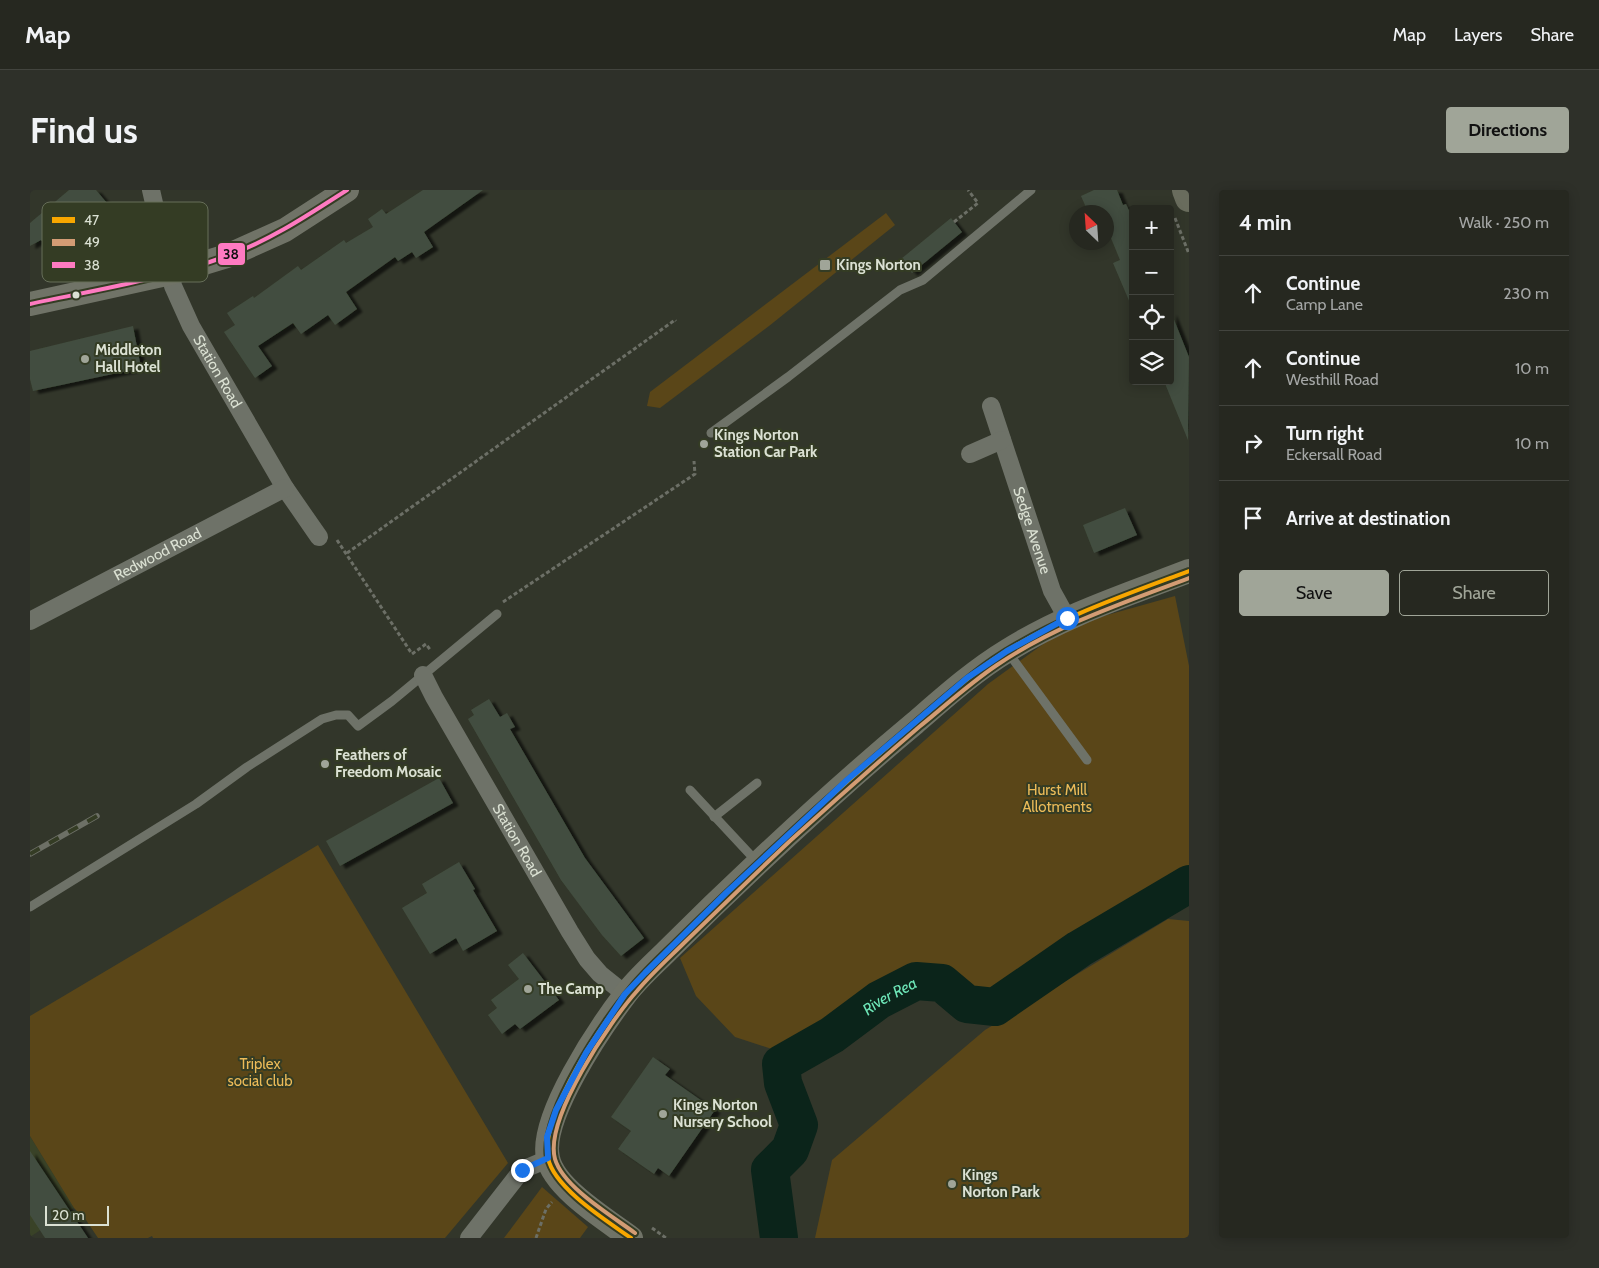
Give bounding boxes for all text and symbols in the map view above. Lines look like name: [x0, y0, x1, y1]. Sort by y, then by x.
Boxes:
text: Map: [25, 20, 71, 49]
text: Map: [1393, 24, 1426, 46]
text: Layers: [1454, 24, 1503, 46]
text: Share: [1531, 24, 1574, 46]
button: Directions: [1446, 107, 1569, 153]
text: Find us: [30, 109, 138, 152]
legend: [42, 202, 208, 282]
north arrow: [1069, 205, 1114, 250]
map controls: [1129, 205, 1174, 385]
button: +: [1129, 205, 1174, 250]
text: 4 min: [1239, 210, 1292, 235]
text: 47: [84, 211, 99, 229]
text: Walk · 250 m: [1459, 213, 1549, 232]
text: 49: [84, 233, 100, 251]
line badge: 38: [217, 242, 246, 266]
text: 38: [223, 245, 239, 263]
button: −: [1129, 250, 1174, 295]
text: 38: [84, 256, 100, 274]
place label: Kings Norton: [836, 256, 921, 274]
marker: Kings Norton: [818, 258, 832, 272]
text: Continue: [1286, 272, 1360, 295]
icon: ahead: [1239, 279, 1267, 307]
text: 230 m: [1503, 284, 1549, 303]
unlabelled marker: [71, 290, 81, 300]
button: locate: [1129, 295, 1174, 340]
text: Camp Lane: [1286, 295, 1363, 314]
street label: Station Road: [189, 332, 246, 411]
button: layers: [1129, 340, 1174, 385]
place label: Middleton Hall Hotel: [95, 341, 162, 376]
text: Continue: [1286, 347, 1360, 370]
marker: Middleton Hall Hotel: [79, 353, 91, 365]
icon: ahead: [1239, 354, 1267, 382]
text: 10 m: [1515, 359, 1549, 378]
text: Westhill Road: [1286, 370, 1379, 389]
text: Turn right: [1286, 422, 1364, 445]
place label: Kings Norton Station Car Park: [714, 426, 818, 461]
icon: right: [1239, 429, 1267, 457]
text: 10 m: [1515, 434, 1549, 453]
marker: Kings Norton Station Car Park: [698, 438, 710, 450]
text: Eckersall Road: [1286, 445, 1382, 464]
street label: Sedge Avenue: [1009, 484, 1055, 577]
icon: arrive: [1239, 504, 1267, 532]
text: Arrive at destination: [1286, 507, 1450, 530]
street label: Redwood Road: [111, 524, 205, 585]
button: Save: [1239, 570, 1389, 616]
button: Share: [1399, 570, 1549, 616]
route start: [1056, 607, 1079, 630]
place label: Feathers of Freedom Mosaic: [335, 746, 441, 781]
marker: Feathers of Freedom Mosaic: [319, 758, 331, 770]
park label: Hurst Mill Allotments: [1022, 781, 1092, 816]
street label: Station Road: [489, 800, 545, 880]
water label: River Rea: [858, 973, 920, 1019]
place label: The Camp: [538, 980, 604, 998]
marker: The Camp: [522, 983, 534, 995]
park label: Triplex social club: [227, 1055, 293, 1090]
place label: Kings Norton Nursery School: [673, 1096, 772, 1131]
marker: Kings Norton Nursery School: [657, 1108, 669, 1120]
route end: [511, 1159, 534, 1182]
place label: Kings Norton Park: [962, 1166, 1040, 1201]
marker: Kings Norton Park: [946, 1178, 958, 1190]
scale bar: [45, 1203, 109, 1226]
text: 20 m: [52, 1206, 85, 1224]

